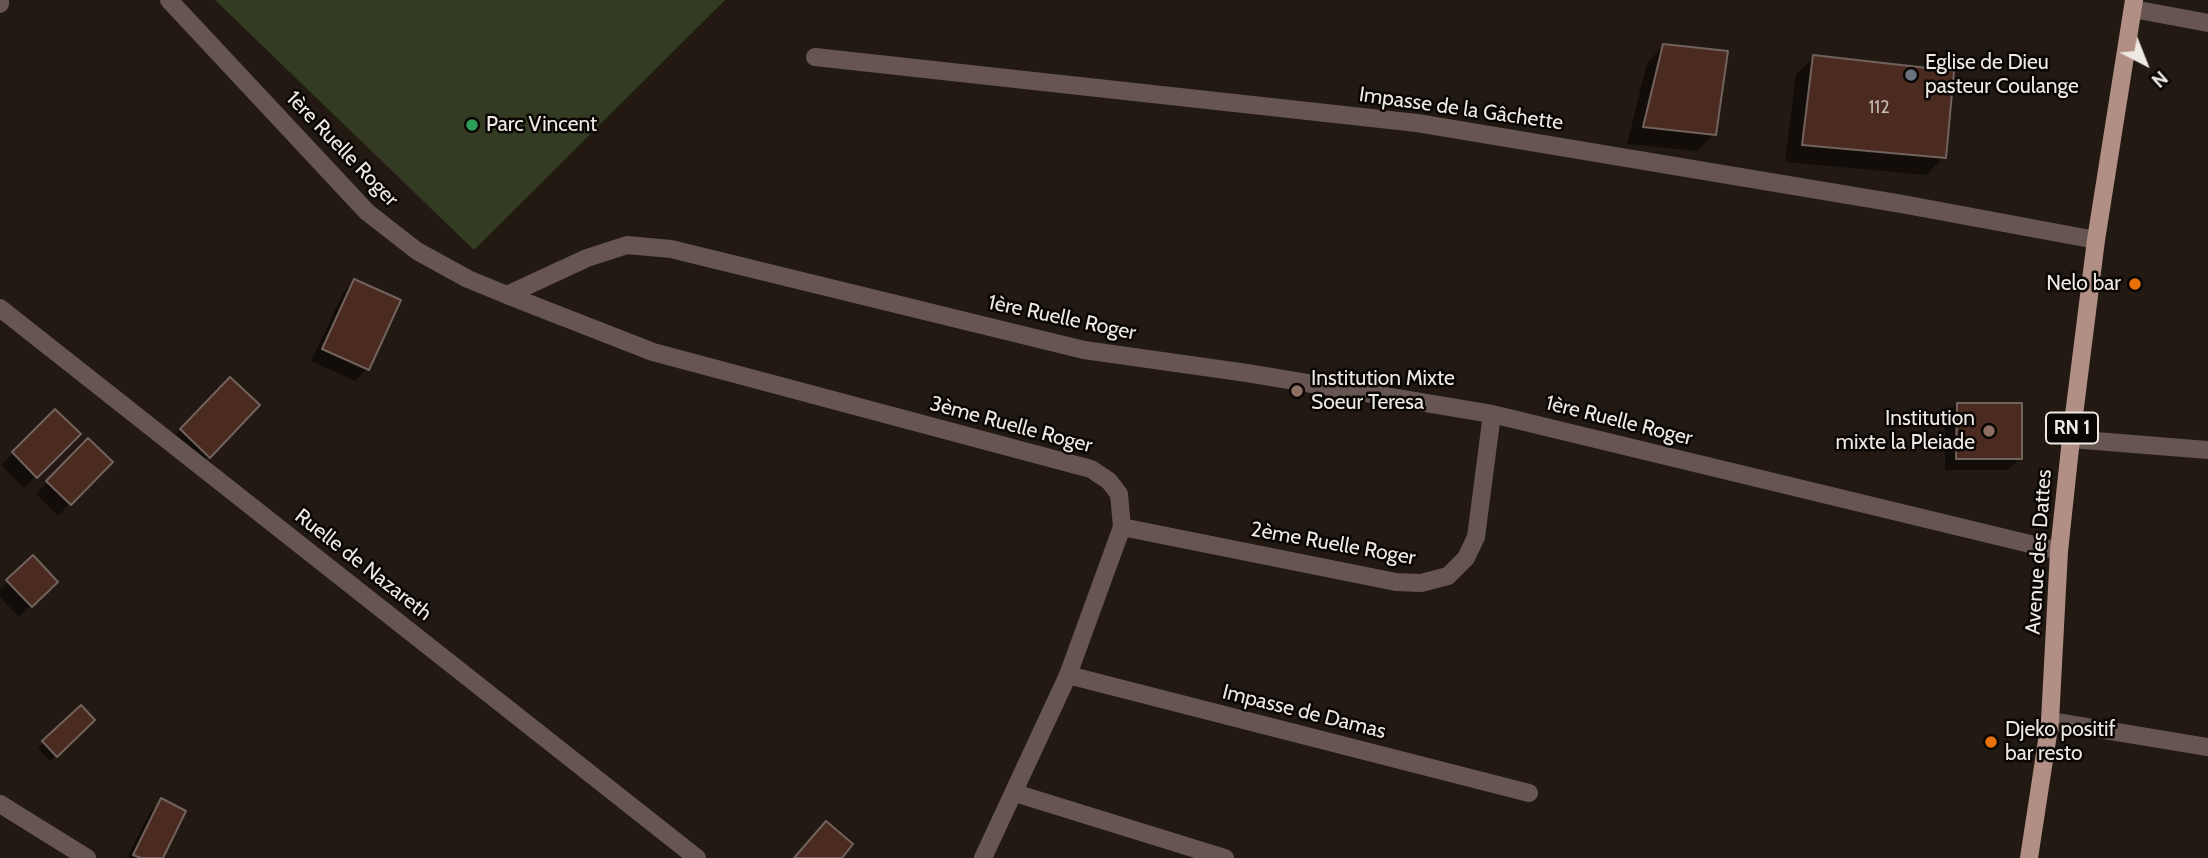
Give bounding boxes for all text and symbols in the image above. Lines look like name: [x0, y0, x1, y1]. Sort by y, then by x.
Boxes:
north arrow: [2110, 28, 2180, 98]
place label: Eglise de Dieu pasteur Coulange: [1925, 50, 2079, 100]
text: N: [2147, 66, 2172, 92]
marker: Eglise de Dieu pasteur Coulange: [1903, 67, 1919, 83]
street label: Impasse de la Gâchette: [1357, 82, 1565, 136]
street label: 1ère Ruelle Roger: [281, 86, 403, 212]
house number: 112: [1868, 97, 1890, 119]
place label: Parc Vincent: [486, 112, 597, 138]
marker: Parc Vincent: [464, 117, 480, 133]
place label: Nelo bar: [2046, 271, 2121, 297]
marker: Nelo bar: [2127, 276, 2143, 292]
street label: 1ère Ruelle Roger: [986, 290, 1138, 346]
place label: Institution Mixte Soeur Teresa: [1311, 366, 1455, 416]
marker: Institution Mixte Soeur Teresa: [1289, 383, 1305, 399]
street label: 3ème Ruelle Roger: [927, 391, 1095, 459]
street label: 1ère Ruelle Roger: [1543, 391, 1695, 451]
place label: Institution mixte la Pleiade: [1835, 406, 1975, 456]
road number: RN 1: [2046, 412, 2098, 444]
marker: Institution mixte la Pleiade: [1981, 423, 1997, 439]
street label: Avenue des Dattes: [2021, 469, 2057, 635]
street label: Ruelle de Nazareth: [290, 504, 436, 626]
street label: 2ème Ruelle Roger: [1249, 517, 1417, 571]
street label: Impasse de Damas: [1220, 679, 1388, 745]
place label: Djeko positif bar resto: [2005, 717, 2115, 767]
marker: Djeko positif bar resto: [1983, 734, 1999, 750]

